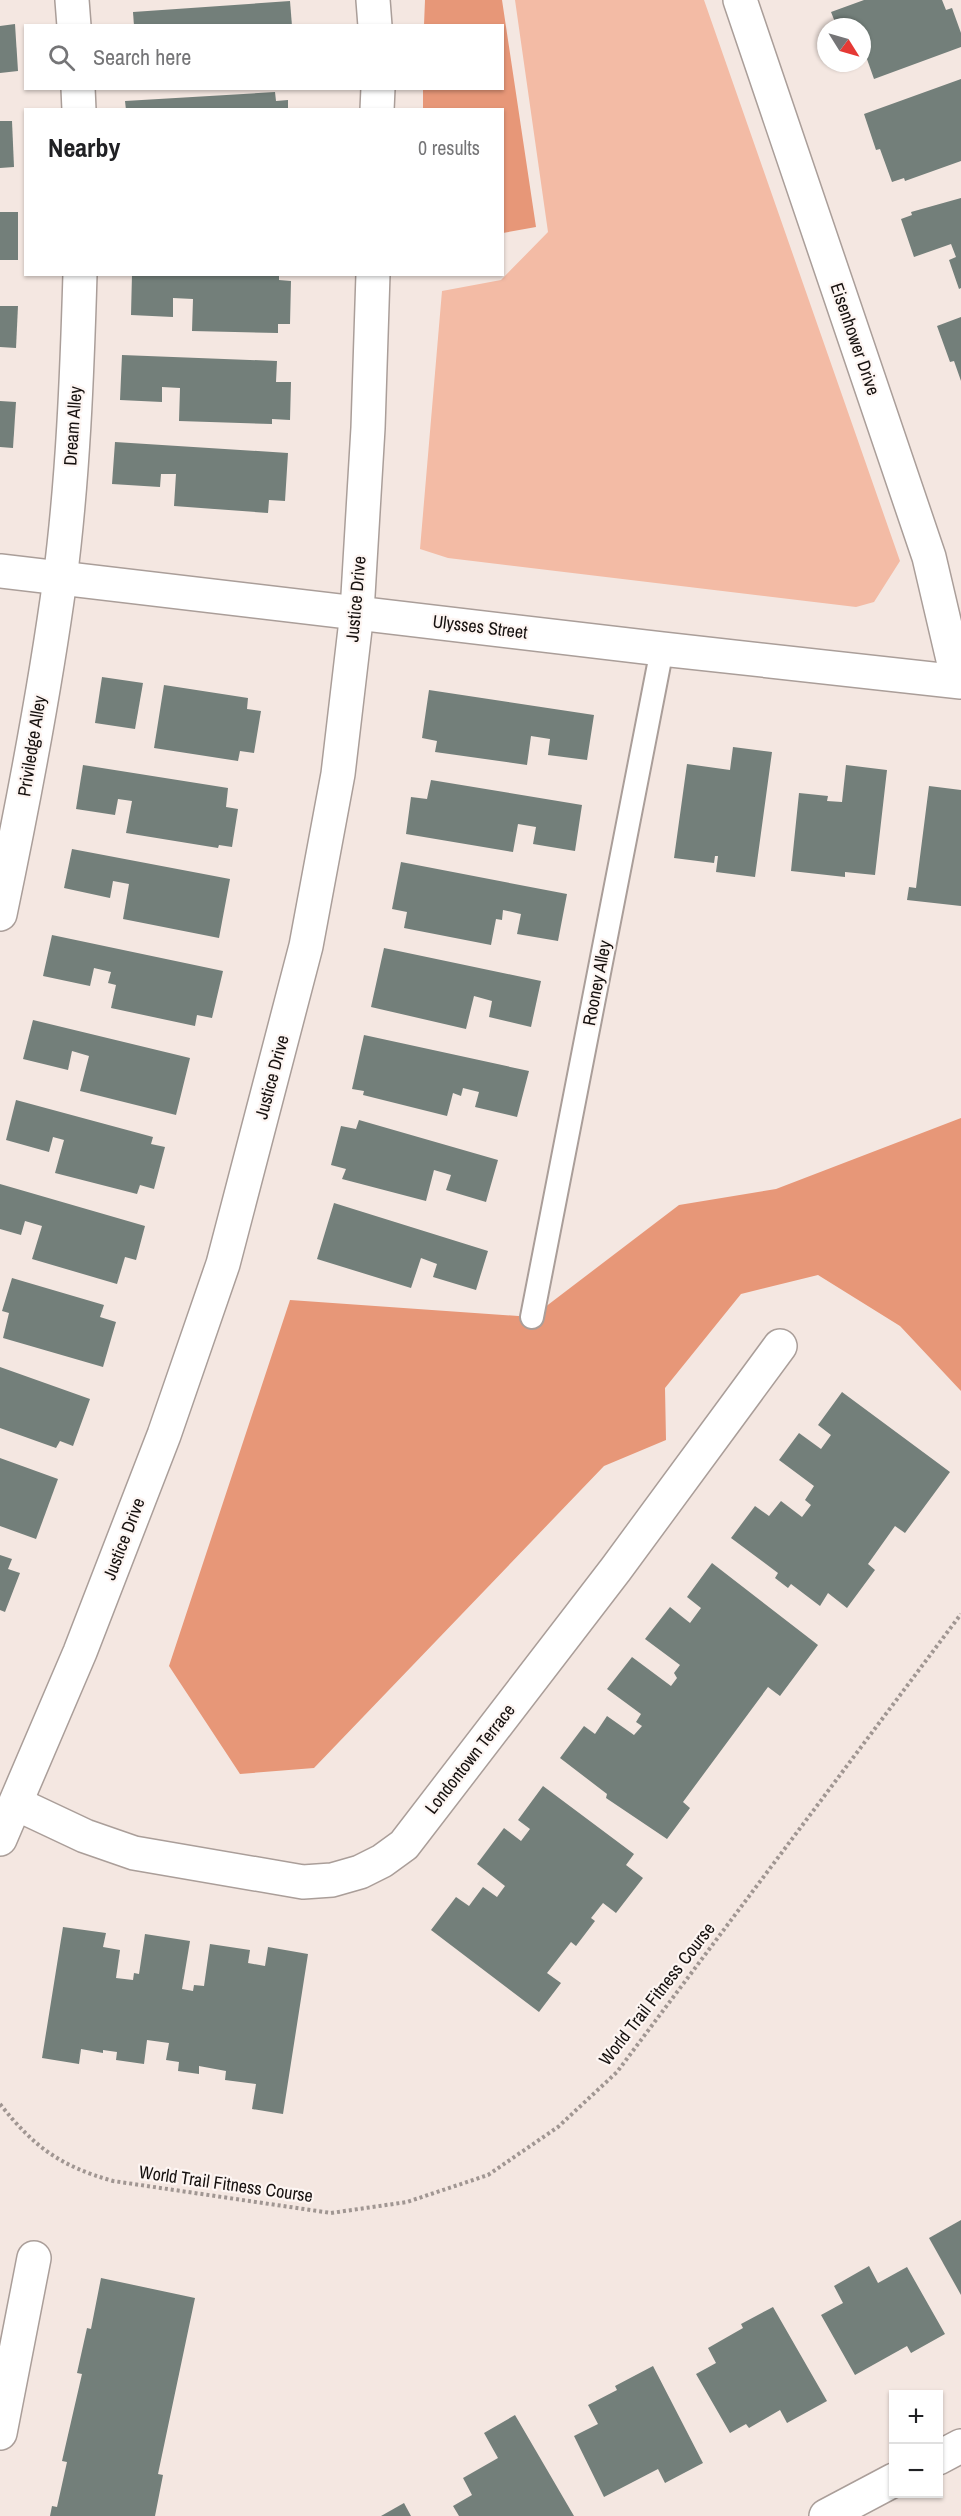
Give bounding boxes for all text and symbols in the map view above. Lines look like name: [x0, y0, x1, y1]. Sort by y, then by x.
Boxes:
north arrow: [817, 18, 871, 72]
search box: [24, 24, 504, 90]
icon: search: [45, 41, 78, 74]
text: Search here: [93, 42, 191, 72]
text: Nearby: [48, 130, 120, 165]
text: 0 results: [418, 134, 480, 161]
street label: Eisenhower Drive: [825, 279, 886, 398]
street label: Dream Alley: [57, 385, 88, 467]
street label: Justice Drive: [339, 555, 372, 643]
street label: Ulysses Street: [431, 608, 529, 645]
street label: Priviledge Alley: [11, 693, 52, 798]
street label: Rooney Alley: [576, 938, 617, 1028]
street label: Justice Drive: [248, 1032, 295, 1122]
street label: Justice Drive: [96, 1494, 151, 1584]
street label: Londontown Terrace: [419, 1698, 521, 1819]
street label: World Trail Fitness Course: [593, 1917, 720, 2070]
street label: World Trail Fitness Course: [138, 2159, 315, 2208]
map controls: [889, 2390, 943, 2498]
button: +: [889, 2390, 943, 2444]
button: −: [889, 2444, 943, 2498]

